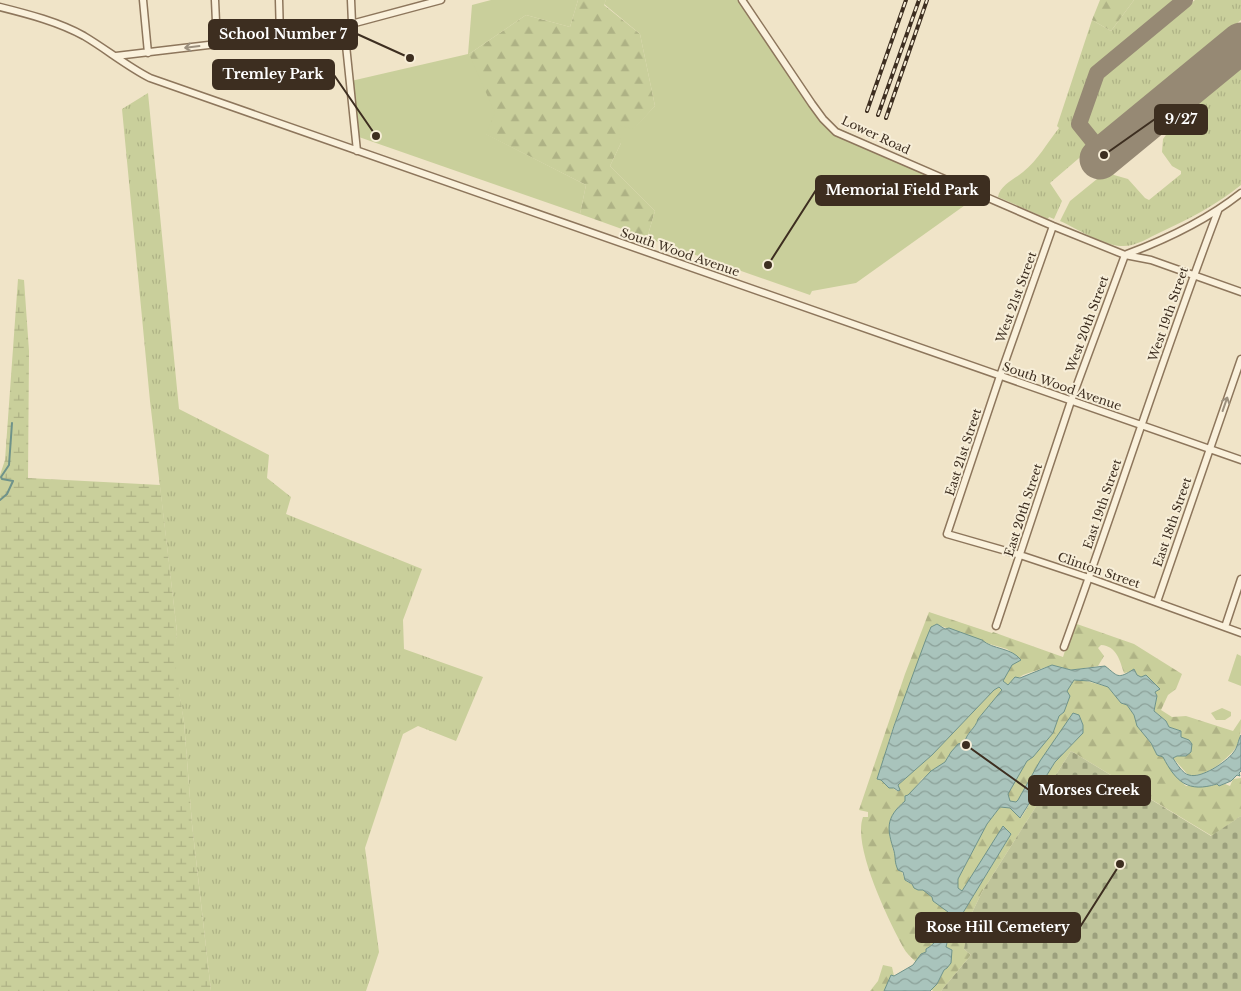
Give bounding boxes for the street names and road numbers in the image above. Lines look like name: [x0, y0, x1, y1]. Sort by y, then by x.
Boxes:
street label: Lower Road: [839, 113, 913, 157]
street label: South Wood Avenue: [618, 225, 742, 279]
street label: West 21st Street: [992, 249, 1040, 345]
street label: West 19th Street: [1144, 264, 1191, 364]
street label: West 20th Street: [1062, 273, 1112, 375]
street label: South Wood Avenue: [1000, 359, 1124, 413]
street label: East 21st Street: [942, 406, 984, 498]
street label: East 19th Street: [1080, 457, 1125, 551]
street label: East 20th Street: [1001, 461, 1045, 558]
street label: East 18th Street: [1150, 475, 1195, 569]
street label: Clinton Street: [1056, 549, 1143, 591]

